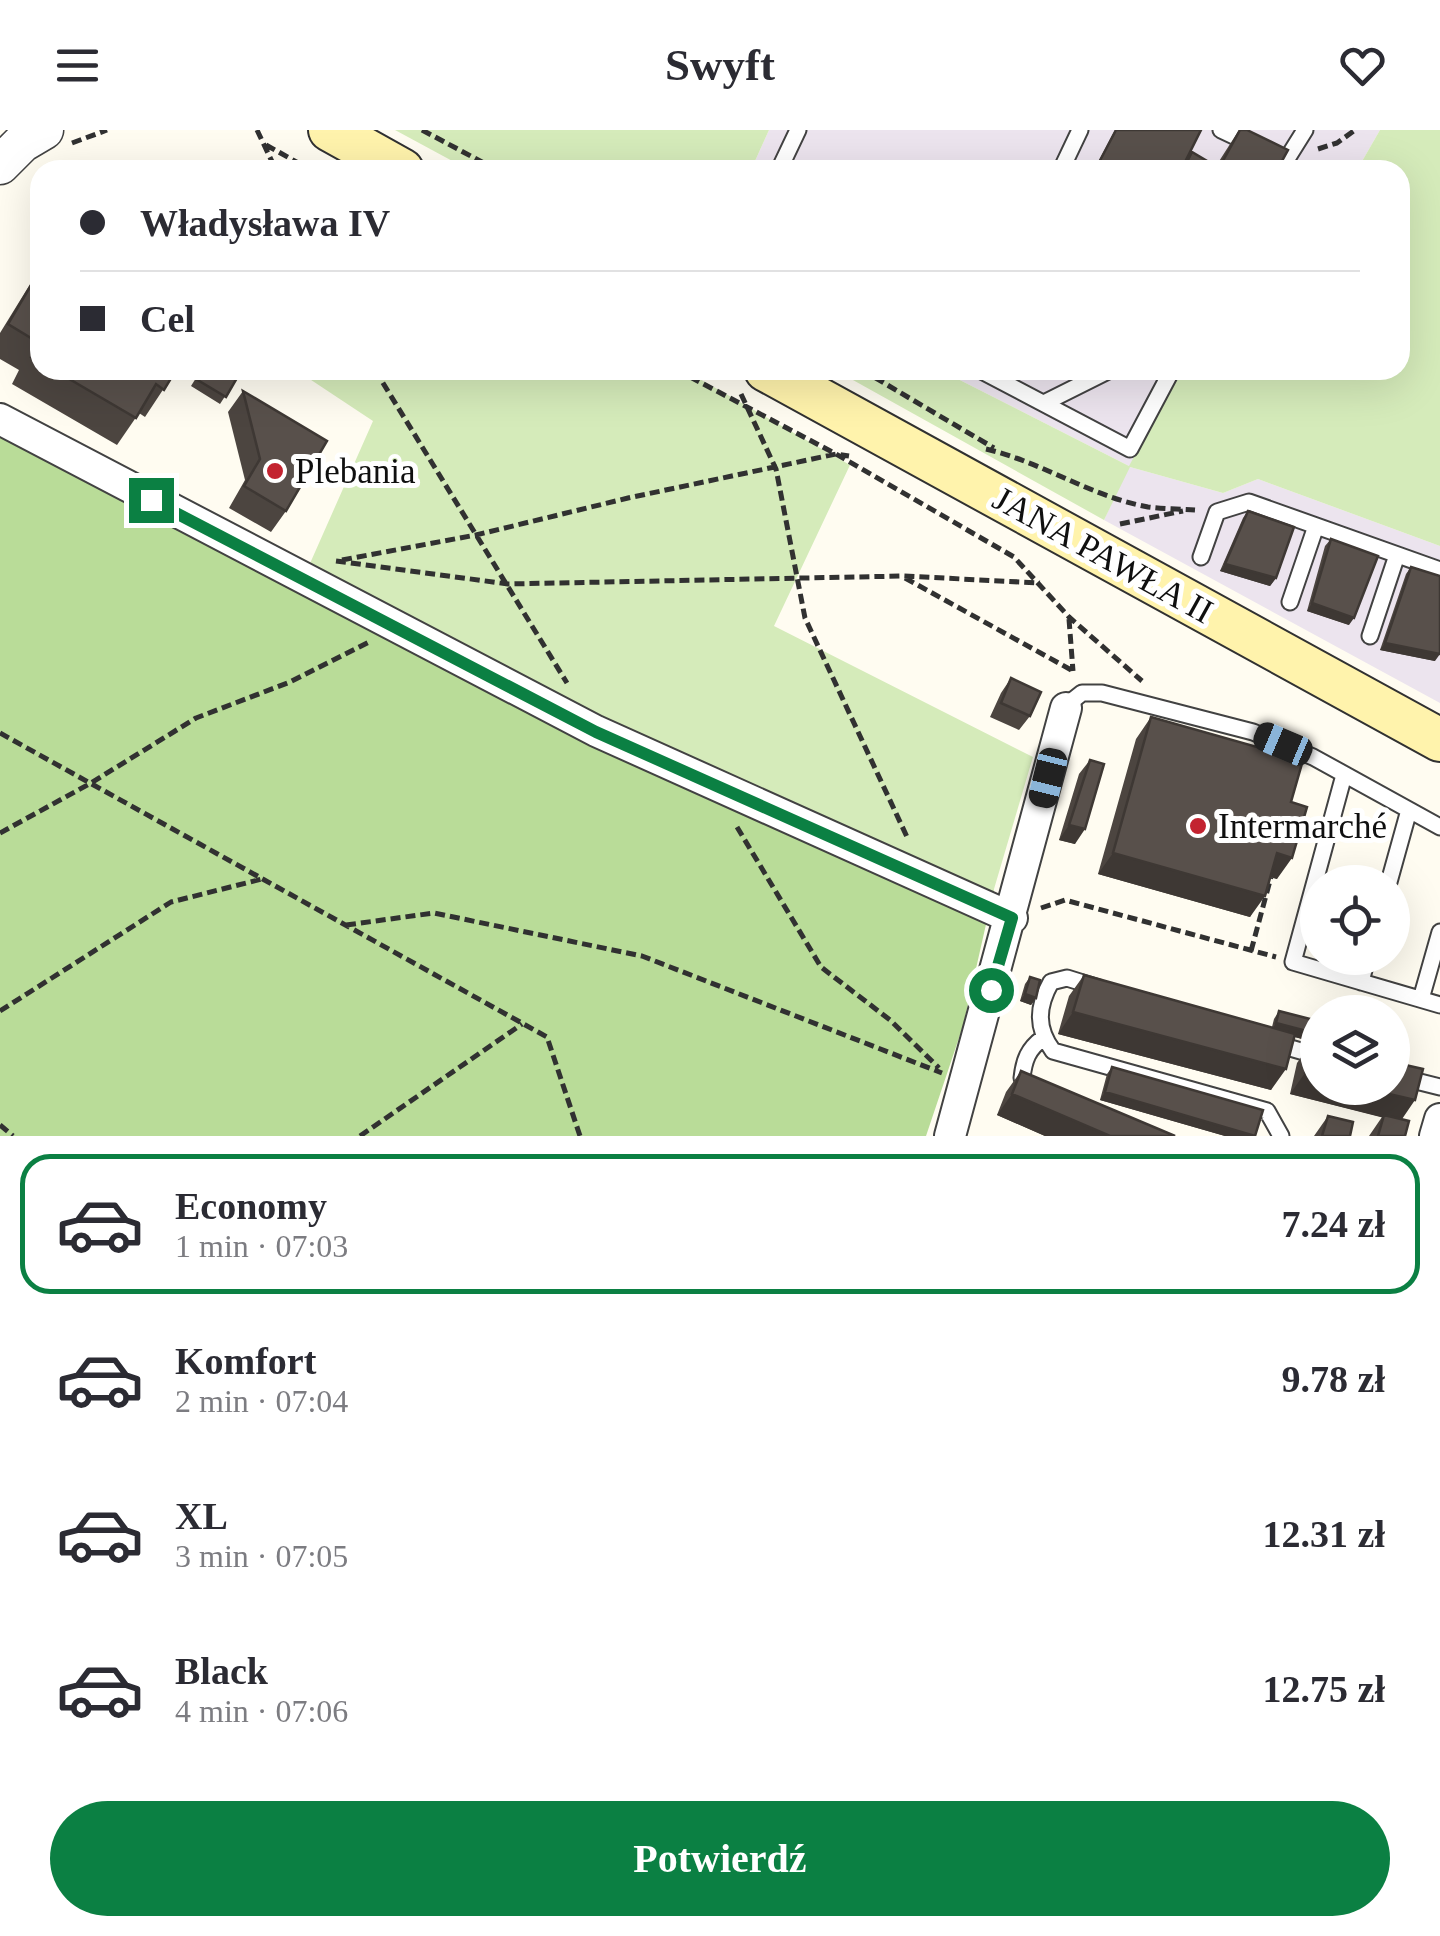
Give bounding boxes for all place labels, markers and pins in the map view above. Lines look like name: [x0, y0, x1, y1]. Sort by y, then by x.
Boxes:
place label: Plebania: [295, 452, 416, 491]
marker: Plebania: [264, 460, 286, 482]
place label: Intermarché: [1218, 807, 1387, 846]
marker: Intermarché: [1187, 815, 1209, 837]

